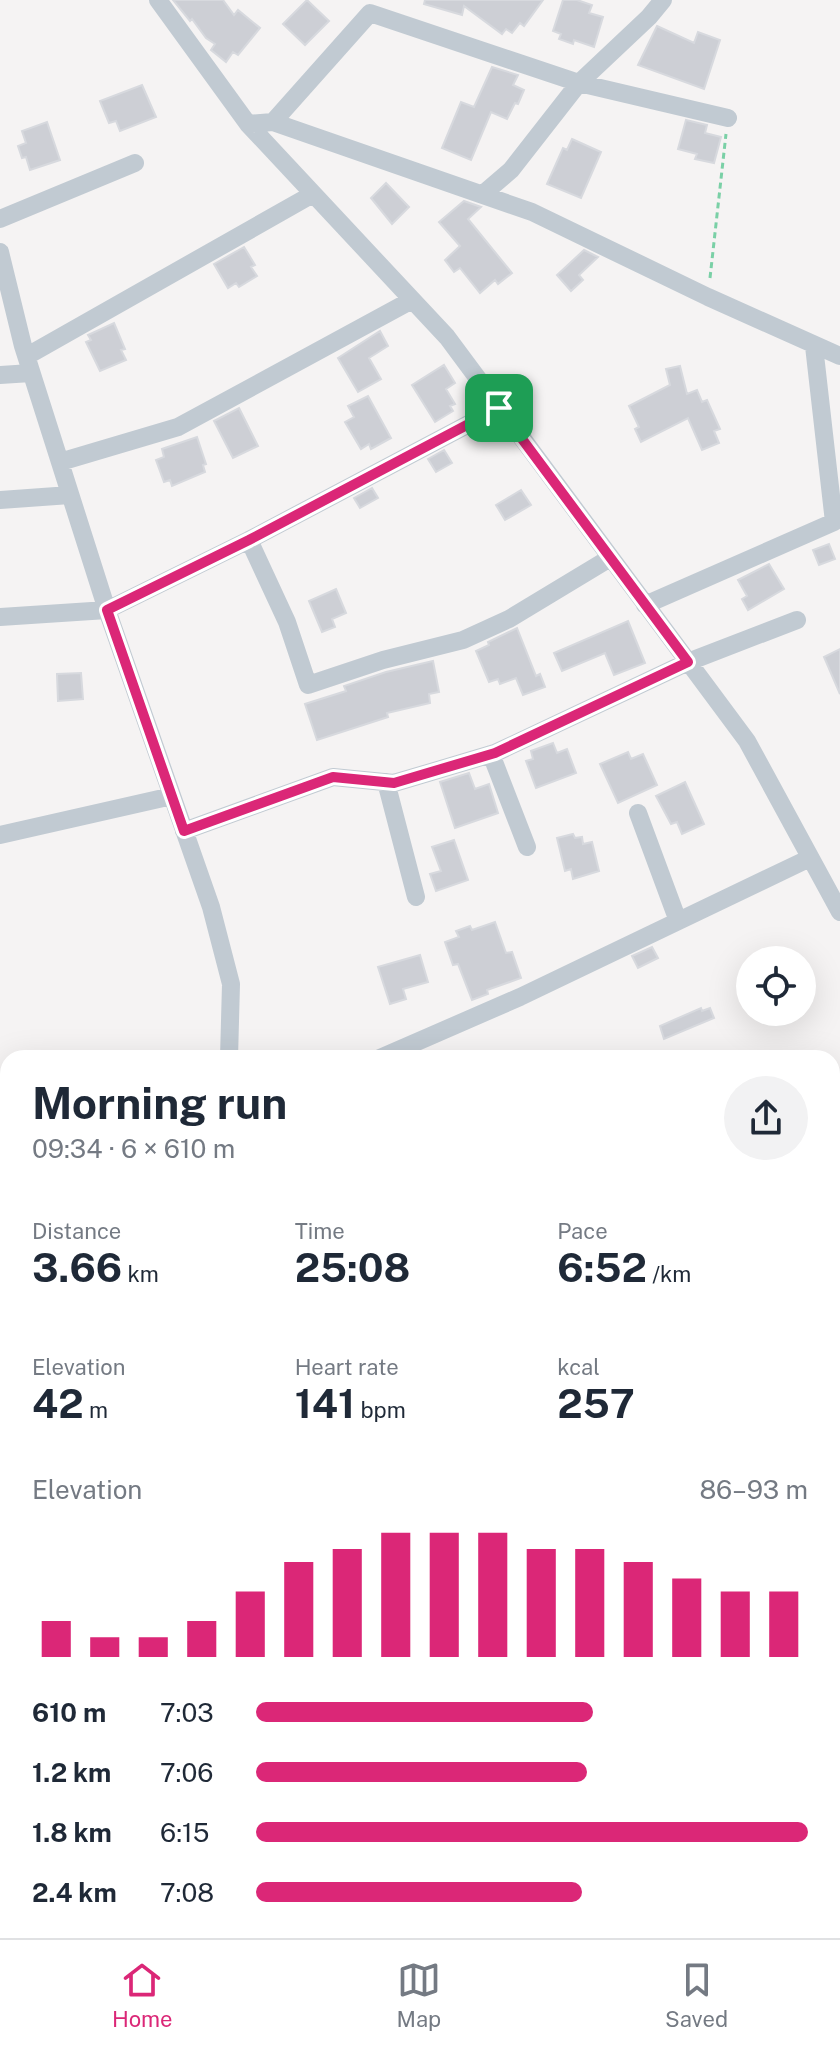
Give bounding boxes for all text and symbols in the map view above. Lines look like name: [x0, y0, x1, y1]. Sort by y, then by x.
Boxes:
pin: [465, 374, 533, 442]
icon: arrive: [477, 386, 521, 430]
map controls: [736, 946, 816, 1026]
button: locate: [736, 946, 816, 1026]
button: share: [724, 1076, 808, 1160]
text: Morning run: [32, 1077, 287, 1129]
text: 09:34 · 6 × 610 m: [32, 1133, 235, 1164]
text: Distance: [32, 1218, 121, 1244]
text: Time: [295, 1218, 345, 1244]
text: Pace: [557, 1218, 608, 1244]
text: 3.66: [32, 1244, 122, 1291]
text: 25:08: [295, 1244, 410, 1291]
text: 6:52: [557, 1244, 647, 1291]
text: km: [122, 1261, 159, 1287]
text: /km: [647, 1261, 691, 1287]
text: Elevation: [32, 1354, 125, 1380]
text: Heart rate: [295, 1354, 399, 1380]
text: kcal: [557, 1354, 600, 1380]
text: 42: [32, 1380, 84, 1427]
text: 141: [295, 1380, 355, 1427]
text: 257: [557, 1380, 635, 1427]
text: m: [84, 1397, 108, 1423]
text: bpm: [355, 1397, 406, 1423]
text: Elevation: [32, 1474, 142, 1505]
text: 86–93 m: [699, 1474, 808, 1505]
text: 610 m: [32, 1697, 106, 1728]
text: 7:03: [160, 1697, 214, 1728]
text: 1.2 km: [32, 1757, 111, 1788]
text: 7:06: [160, 1757, 213, 1788]
text: 1.8 km: [32, 1817, 112, 1848]
text: 6:15: [160, 1817, 209, 1848]
text: 2.4 km: [32, 1877, 117, 1908]
text: 7:08: [160, 1877, 214, 1908]
tab: Home: [112, 1958, 173, 2032]
tab: Map: [397, 1958, 441, 2032]
tab: Saved: [665, 1958, 728, 2032]

